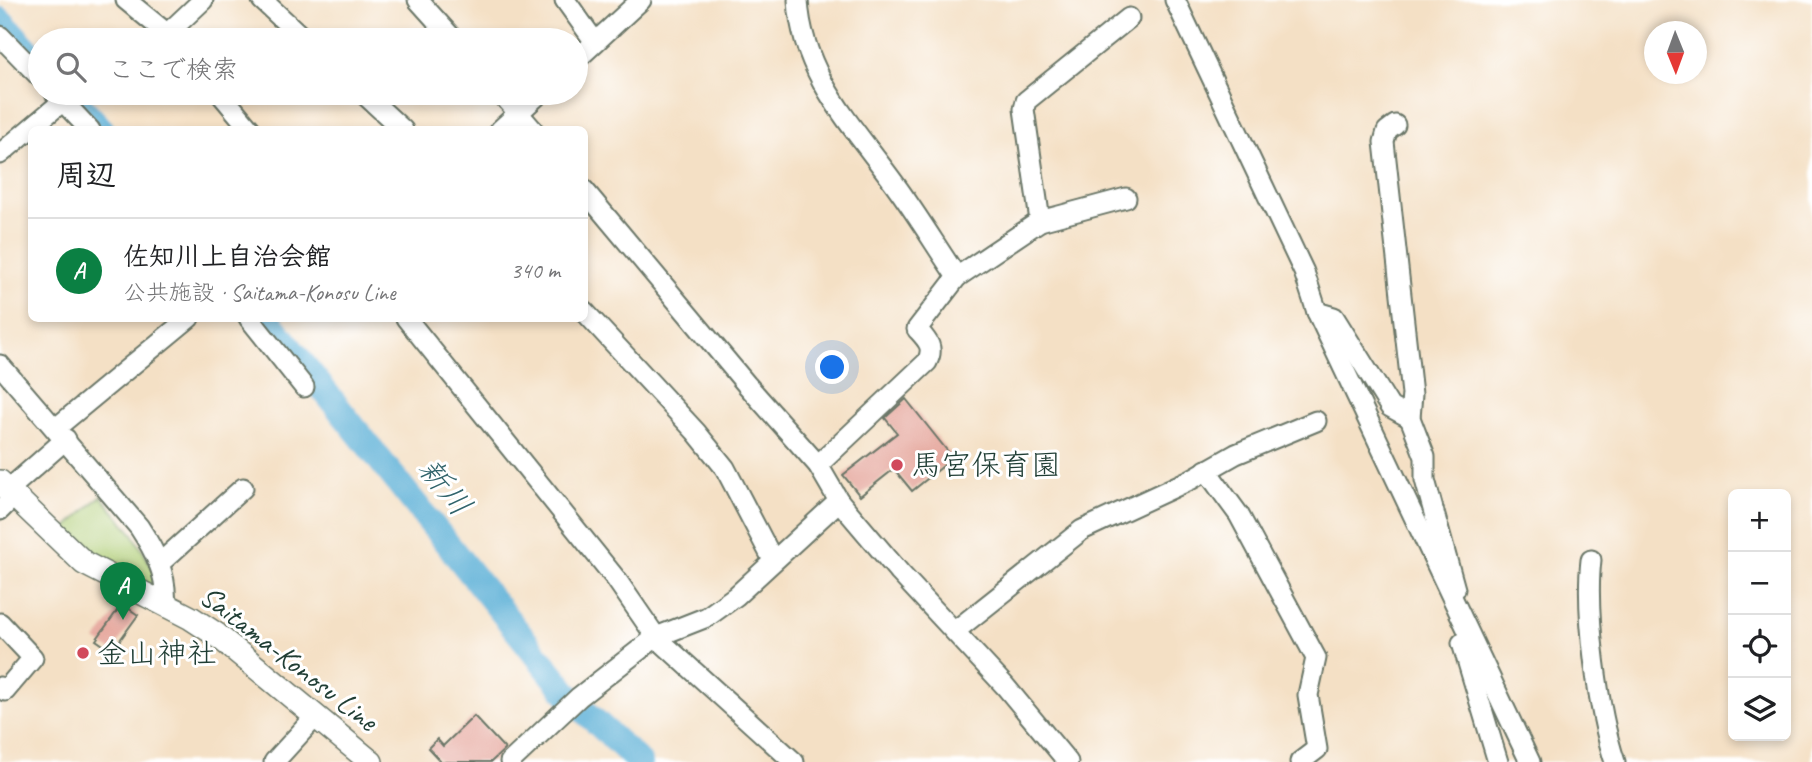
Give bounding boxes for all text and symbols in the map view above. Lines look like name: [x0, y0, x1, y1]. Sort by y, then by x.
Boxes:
north arrow: [1644, 21, 1707, 84]
search box: [28, 28, 588, 105]
icon: search: [52, 48, 90, 86]
text: ここで検索: [108, 53, 238, 86]
text: 周辺: [56, 156, 116, 194]
text: 佐知川上自治会館: [123, 240, 331, 273]
text: A: [73, 256, 85, 285]
text: 340 m: [511, 256, 560, 285]
text: 公共施設 · Saitama-Konosu Line: [123, 278, 395, 307]
your location: [815, 350, 849, 384]
place label: 馬宮保育園: [911, 446, 1061, 484]
water label: 新川: [409, 449, 481, 525]
marker: 馬宮保育園: [889, 457, 905, 473]
map controls: [1728, 489, 1791, 741]
button: +: [1728, 489, 1791, 552]
button: −: [1728, 552, 1791, 615]
pin: A: [100, 562, 146, 620]
street label: Saitama-Konosu Line: [193, 577, 387, 741]
button: locate: [1728, 615, 1791, 678]
place label: 金山神社: [97, 634, 217, 672]
marker: 金山神社: [75, 645, 91, 661]
button: layers: [1728, 678, 1791, 741]

